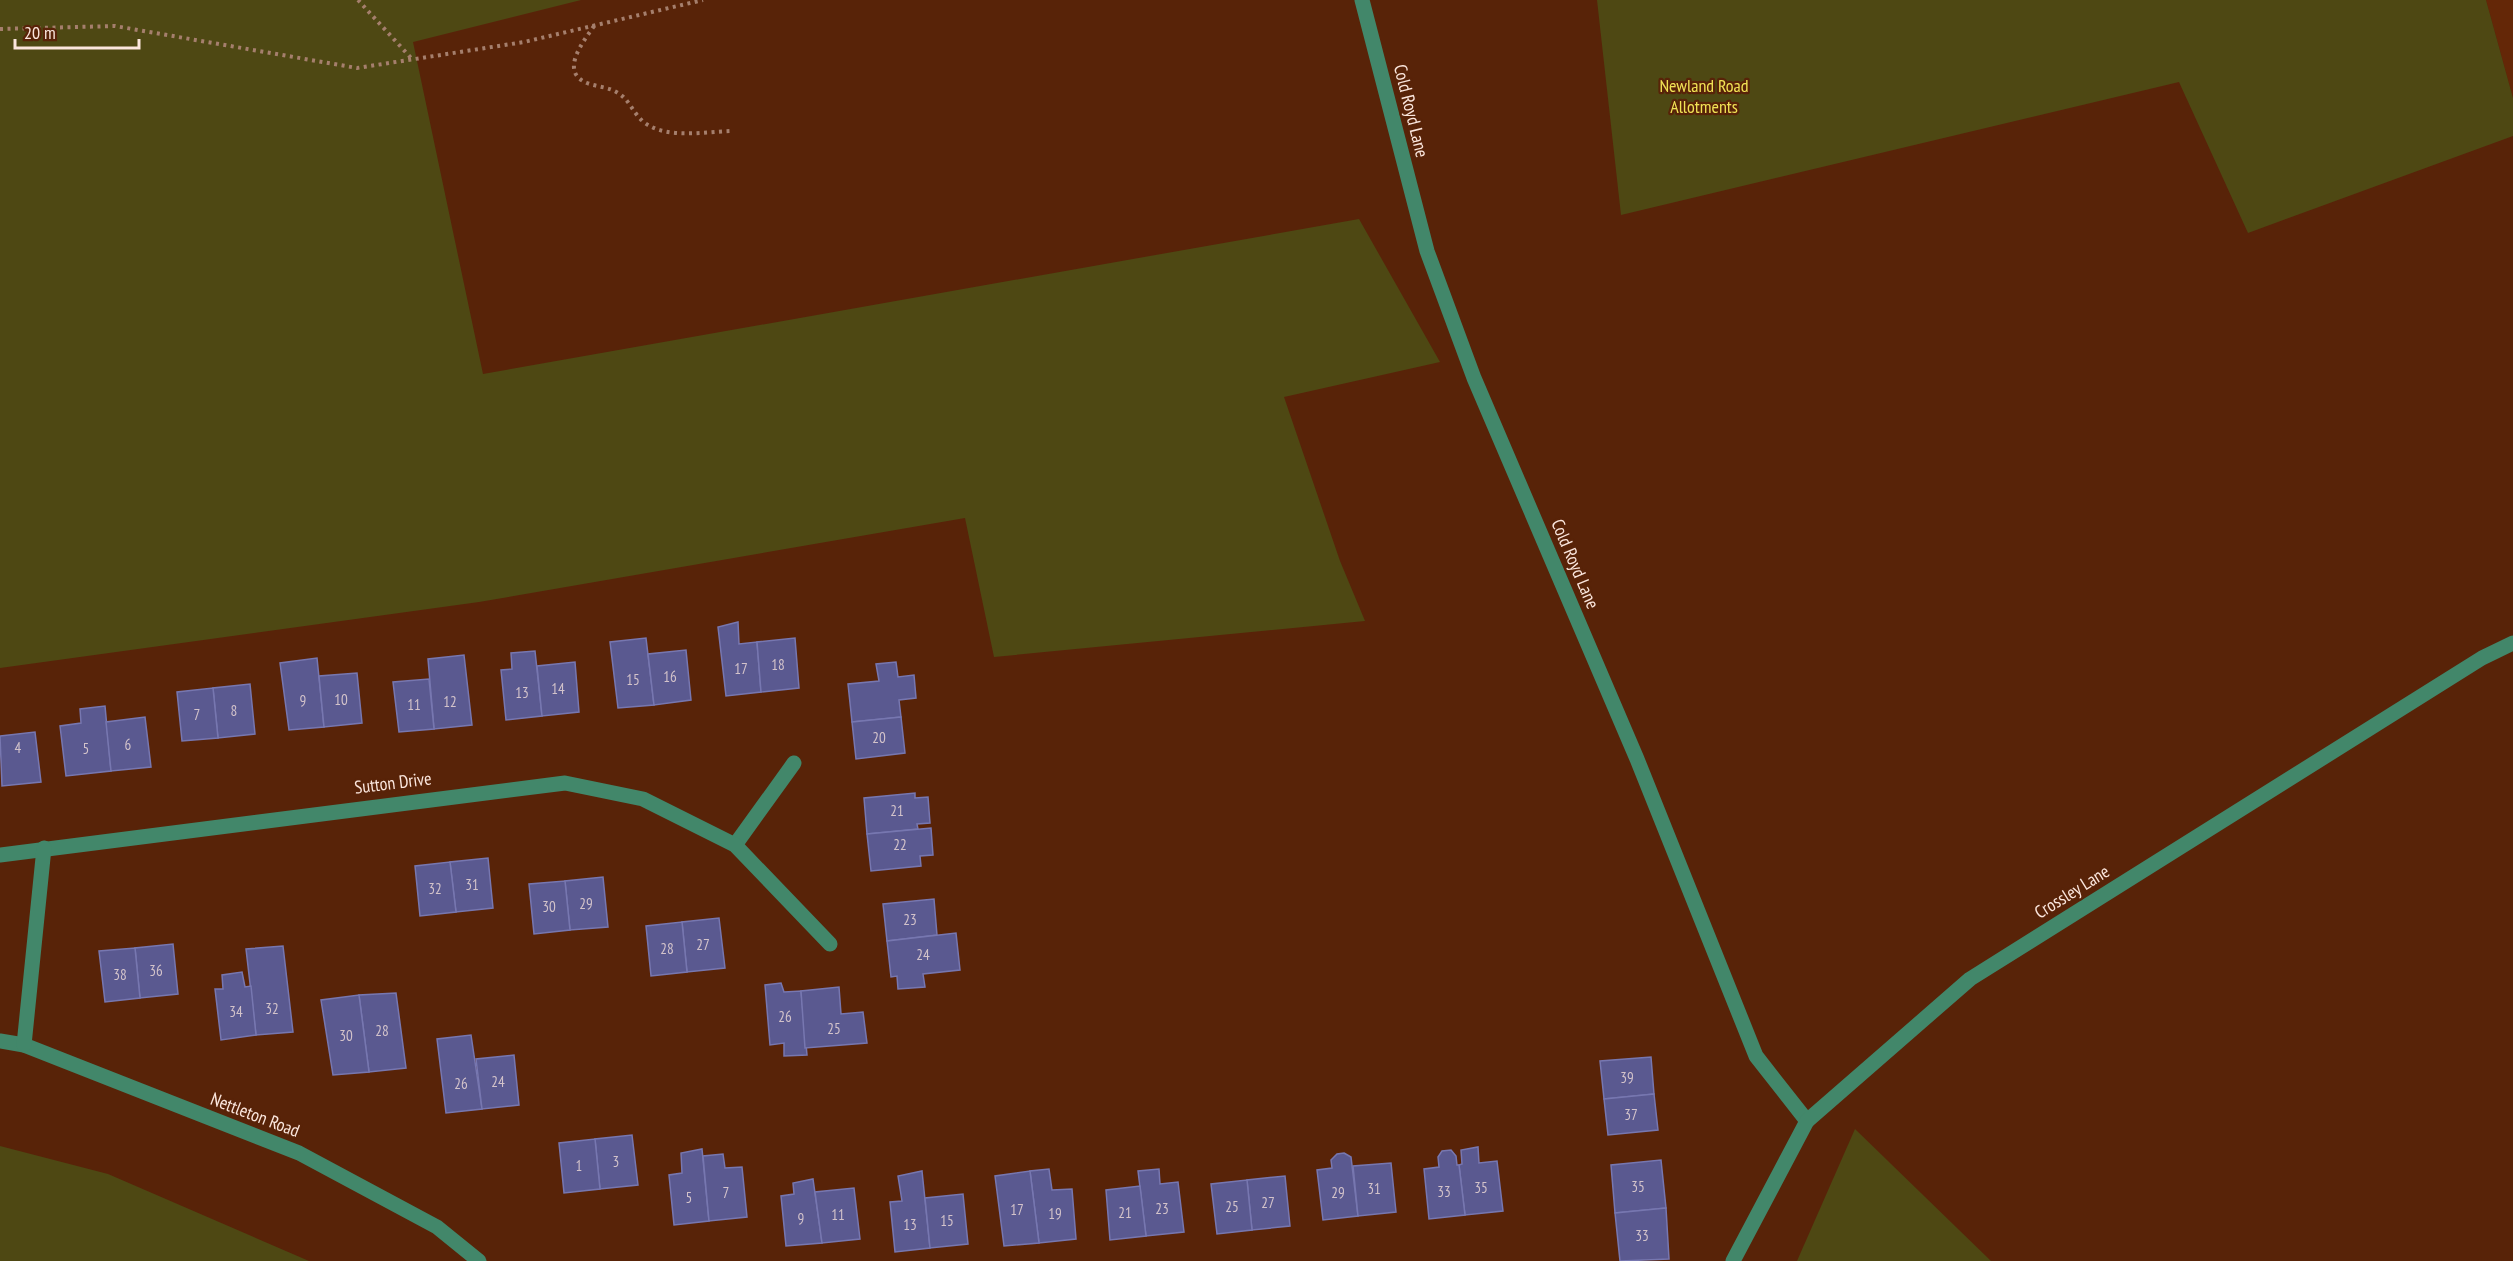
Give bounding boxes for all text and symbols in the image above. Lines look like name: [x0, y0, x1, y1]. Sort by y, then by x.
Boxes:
scale bar: [15, 12, 140, 50]
text: 20 m: [24, 21, 56, 44]
street label: Cold Royd Lane: [1389, 62, 1434, 160]
park label: Newland Road Allotments: [1659, 74, 1749, 118]
street label: Cold Royd Lane: [1546, 516, 1605, 612]
house number: 18: [771, 655, 785, 674]
house number: 17: [734, 659, 748, 678]
house number: 16: [663, 667, 677, 686]
house number: 15: [626, 670, 640, 689]
house number: 14: [551, 679, 565, 698]
house number: 13: [515, 683, 529, 702]
house number: 10: [334, 690, 348, 709]
house number: 9: [300, 691, 306, 710]
house number: 12: [443, 692, 457, 711]
house number: 11: [407, 695, 421, 714]
house number: 8: [231, 701, 237, 720]
house number: 7: [194, 705, 200, 724]
house number: 20: [872, 728, 886, 747]
house number: 6: [125, 735, 132, 754]
house number: 4: [15, 738, 22, 757]
house number: 5: [83, 739, 89, 758]
street label: Sutton Drive: [353, 766, 433, 799]
house number: 21: [890, 801, 904, 820]
house number: 22: [893, 835, 907, 854]
street label: Crossley Lane: [2030, 860, 2113, 924]
house number: 31: [465, 875, 479, 894]
house number: 32: [428, 879, 442, 898]
house number: 29: [579, 894, 593, 913]
house number: 30: [542, 897, 556, 916]
house number: 23: [903, 910, 917, 929]
house number: 27: [696, 935, 710, 954]
house number: 28: [660, 939, 674, 958]
house number: 24: [916, 945, 930, 964]
house number: 36: [149, 961, 163, 980]
house number: 38: [113, 965, 127, 984]
house number: 32: [265, 999, 279, 1018]
house number: 34: [229, 1002, 243, 1021]
house number: 26: [778, 1007, 792, 1026]
house number: 25: [827, 1019, 841, 1038]
house number: 28: [375, 1021, 389, 1040]
house number: 30: [339, 1026, 353, 1045]
house number: 39: [1620, 1068, 1634, 1087]
house number: 24: [491, 1072, 505, 1091]
house number: 26: [454, 1074, 468, 1093]
street label: Nettleton Road: [207, 1087, 303, 1142]
house number: 37: [1624, 1105, 1638, 1124]
house number: 3: [613, 1152, 619, 1171]
house number: 1: [576, 1156, 582, 1175]
house number: 35: [1631, 1177, 1645, 1196]
house number: 35: [1474, 1178, 1488, 1197]
house number: 31: [1367, 1179, 1381, 1198]
house number: 33: [1437, 1182, 1451, 1201]
house number: 7: [723, 1183, 729, 1202]
house number: 29: [1331, 1183, 1345, 1202]
house number: 5: [686, 1188, 692, 1207]
house number: 27: [1261, 1193, 1275, 1212]
house number: 25: [1225, 1197, 1239, 1216]
house number: 23: [1155, 1199, 1169, 1218]
house number: 17: [1010, 1200, 1024, 1219]
house number: 21: [1118, 1203, 1132, 1222]
house number: 19: [1048, 1204, 1062, 1223]
house number: 11: [831, 1205, 845, 1224]
house number: 9: [798, 1209, 804, 1228]
house number: 15: [940, 1211, 954, 1230]
house number: 13: [903, 1215, 917, 1234]
house number: 33: [1635, 1226, 1649, 1245]

